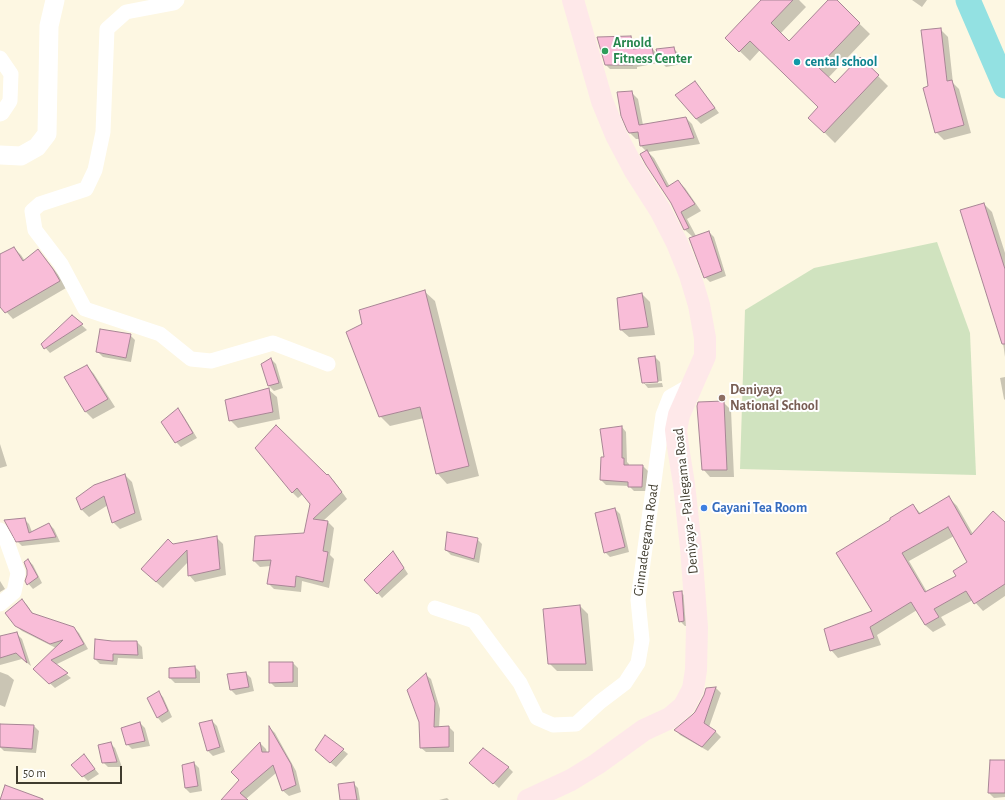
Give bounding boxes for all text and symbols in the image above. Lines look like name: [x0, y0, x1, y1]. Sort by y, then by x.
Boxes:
place label: Arnold Fitness Center: [613, 35, 692, 68]
marker: Arnold Fitness Center: [600, 46, 610, 56]
place label: cental school: [805, 54, 877, 70]
marker: cental school: [792, 57, 802, 67]
place label: Deniyaya National School: [730, 382, 818, 414]
marker: Deniyaya National School: [717, 393, 727, 403]
street label: Deniyaya - Pallegama Road: [670, 427, 702, 575]
street label: Ginnadeegama Road: [630, 483, 662, 597]
place label: Gayani Tea Room: [712, 500, 807, 516]
marker: Gayani Tea Room: [699, 503, 709, 513]
scale bar: [18, 758, 124, 784]
text: 50 m: [23, 767, 46, 779]

